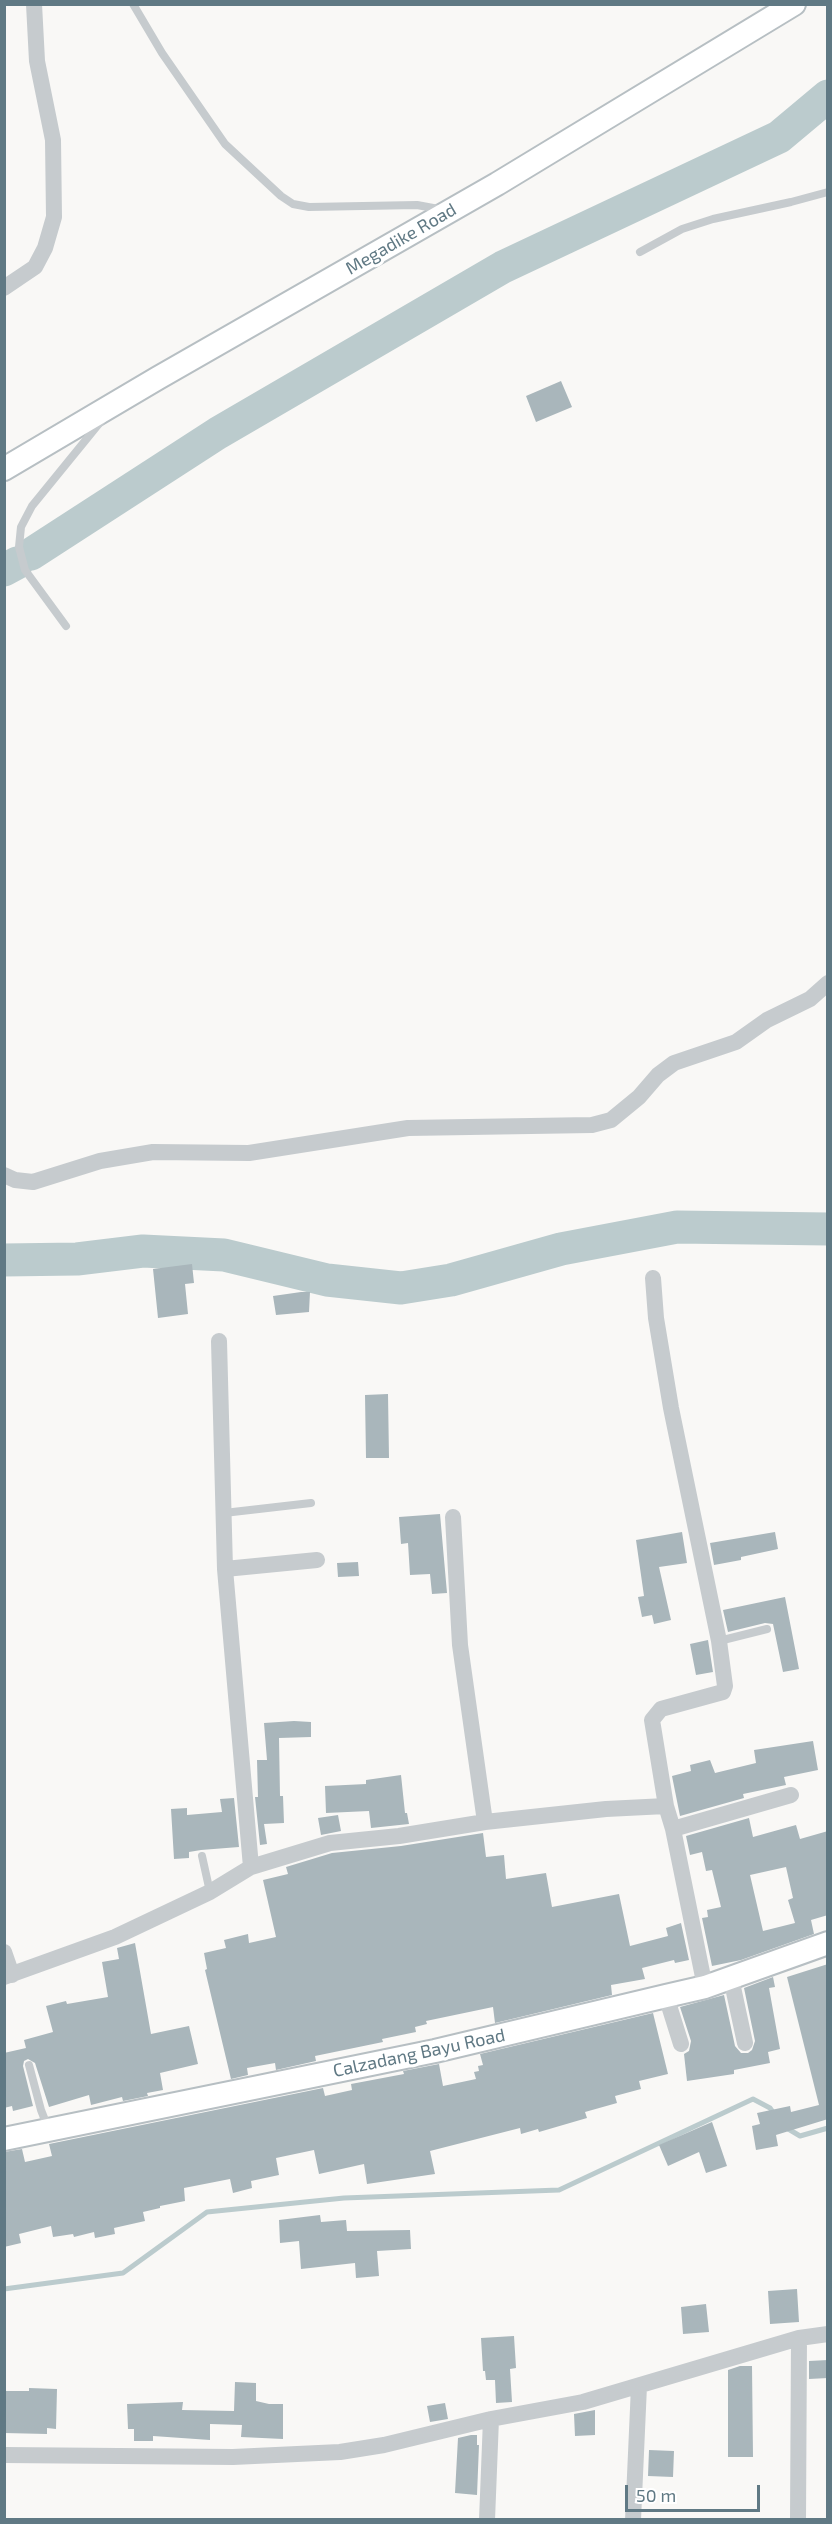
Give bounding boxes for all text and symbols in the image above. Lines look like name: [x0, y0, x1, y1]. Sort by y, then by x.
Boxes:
street label: Megadike Road: [342, 199, 460, 279]
street label: Calzadang Bayu Road: [331, 2024, 507, 2082]
scale bar: [628, 2473, 763, 2511]
text: 50 m: [636, 2484, 676, 2506]

